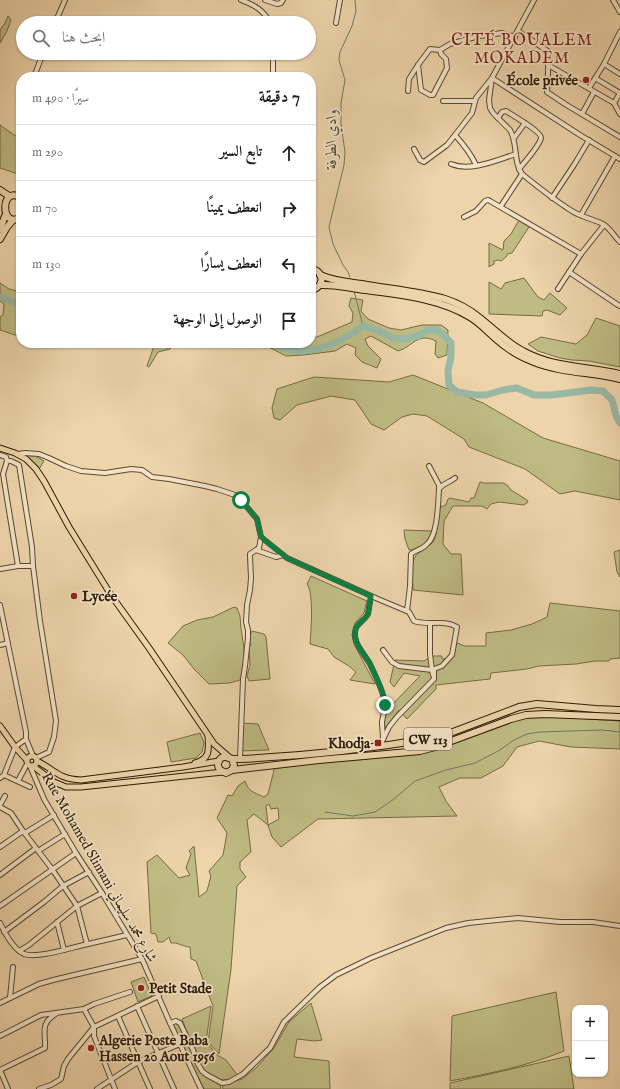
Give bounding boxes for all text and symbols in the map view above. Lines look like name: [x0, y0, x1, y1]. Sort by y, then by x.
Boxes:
search box: [16, 16, 316, 60]
icon: search: [30, 27, 52, 49]
text: ابحث هنا: [62, 28, 105, 47]
district label: CITÉ BOUALEM MOKADEM: [451, 29, 593, 69]
place label: École privée: [506, 71, 579, 90]
marker: École privée: [581, 75, 591, 85]
text: 7 دقيقة: [259, 87, 300, 108]
text: سيرًا · 490 m: [32, 90, 89, 107]
water label: وادي الطرفة: [322, 109, 343, 171]
text: تابع السير: [220, 142, 262, 161]
icon: ahead: [278, 142, 300, 164]
text: 290 m: [32, 144, 63, 161]
text: انعطف يمينًا: [206, 198, 262, 217]
icon: right: [278, 198, 300, 220]
text: 70 m: [32, 200, 57, 217]
text: انعطف يسارًا: [200, 254, 262, 273]
icon: left: [278, 254, 300, 276]
text: 130 m: [32, 256, 61, 273]
text: الوصول إلى الوجهة: [173, 310, 262, 329]
icon: arrive: [278, 310, 300, 332]
route start: [232, 491, 250, 509]
place label: Lycée: [82, 588, 118, 606]
marker: Lycée: [69, 591, 79, 601]
route end: [376, 696, 394, 714]
road number: CW 113: [404, 728, 452, 750]
place label: Khodja: [328, 735, 371, 753]
marker: Khodja: [373, 738, 383, 748]
street label: Rue Mohamed Slimani شارع محمد سليماني: [36, 769, 161, 967]
place label: Petit Stade: [149, 980, 212, 998]
marker: Petit Stade: [136, 983, 146, 993]
map controls: [572, 1005, 608, 1077]
button: +: [572, 1005, 608, 1041]
place label: Algerie Poste Baba Hassen 20 Aout 1956: [98, 1032, 216, 1066]
button: −: [572, 1041, 608, 1077]
marker: Algerie Poste Baba Hassen 20 Aout 1956: [86, 1043, 96, 1053]

